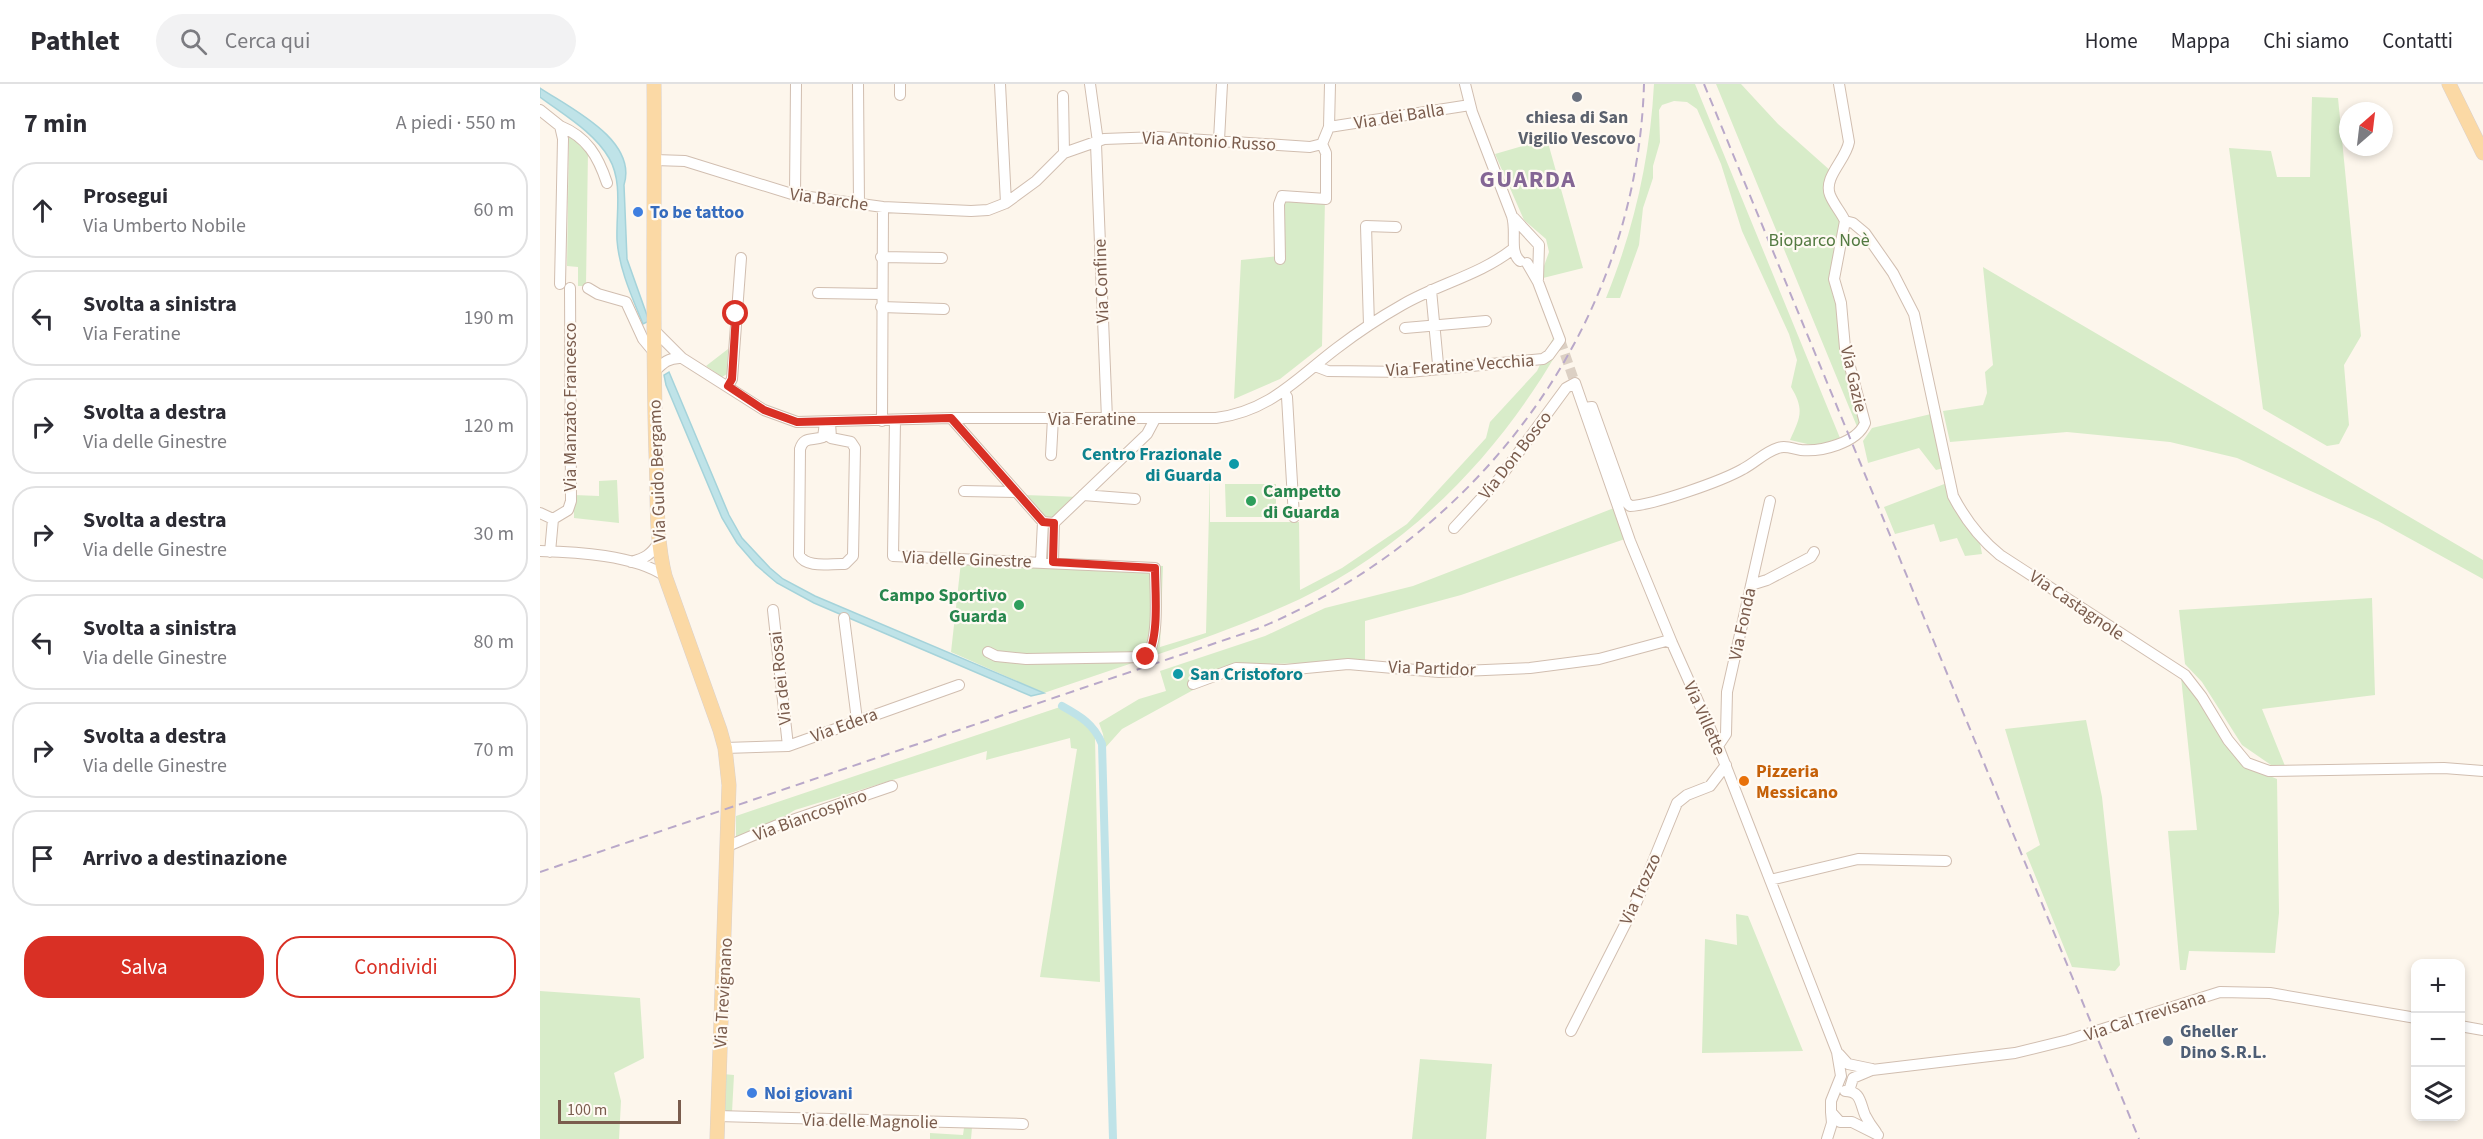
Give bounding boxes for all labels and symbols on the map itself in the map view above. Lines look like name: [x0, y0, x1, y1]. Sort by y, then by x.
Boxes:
marker: chiesa di San Vigilio Vescovo: [1570, 90, 1584, 104]
street label: Via dei Balla: [1352, 97, 1446, 136]
north arrow: [2339, 102, 2393, 156]
place label: chiesa di San Vigilio Vescovo: [1517, 105, 1636, 151]
street label: Via Antonio Russo: [1141, 126, 1277, 157]
district label: GUARDA: [1479, 162, 1577, 197]
street label: Via Barche: [788, 182, 870, 217]
place label: To be tattoo: [650, 200, 744, 225]
marker: To be tattoo: [631, 205, 645, 219]
park label: Bioparco Noè: [1768, 228, 1870, 253]
street label: Via Confine: [1088, 238, 1115, 324]
route start: [722, 300, 748, 326]
street label: Via Manzato Francesco: [558, 323, 583, 491]
street label: Via Gazie: [1834, 343, 1873, 415]
street label: Via Feratine Vecchia: [1385, 348, 1535, 383]
street label: Via Guido Bergamo: [643, 399, 672, 543]
street label: Via Don Bosco: [1473, 406, 1558, 505]
street label: Via Feratine: [1048, 407, 1136, 432]
place label: Centro Frazionale di Guarda: [1082, 442, 1222, 488]
marker: Centro Frazionale di Guarda: [1227, 457, 1241, 471]
place label: Campetto di Guarda: [1263, 479, 1341, 525]
marker: Campetto di Guarda: [1244, 494, 1258, 508]
street label: Via delle Ginestre: [902, 545, 1032, 574]
street label: Via Castagnole: [2024, 564, 2129, 647]
place label: Campo Sportivo Guarda: [879, 583, 1007, 629]
street label: Via Fonda: [1723, 585, 1762, 663]
marker: Campo Sportivo Guarda: [1012, 598, 1026, 612]
street label: Via dei Rosai: [763, 630, 798, 726]
route end: [1132, 643, 1158, 669]
street label: Via Partidor: [1388, 654, 1477, 683]
place label: San Cristoforo: [1190, 662, 1303, 687]
marker: San Cristoforo: [1171, 667, 1185, 681]
street label: Via Villette: [1677, 677, 1732, 759]
street label: Via Edera: [807, 702, 881, 749]
place label: Pizzeria Messicano: [1756, 759, 1838, 805]
marker: Pizzeria Messicano: [1737, 774, 1751, 788]
street label: Via Biancospino: [750, 783, 871, 848]
street label: Via Trozzo: [1614, 850, 1667, 929]
street label: Via Trevignano: [708, 937, 739, 1049]
street label: Via Cal Trevisana: [2081, 985, 2209, 1048]
place label: Gheller Dino S.R.L.: [2180, 1019, 2267, 1065]
marker: Gheller Dino S.R.L.: [2161, 1034, 2175, 1048]
place label: Noi giovani: [764, 1081, 853, 1106]
marker: Noi giovani: [745, 1086, 759, 1100]
scale bar: [558, 1097, 681, 1124]
street label: Via delle Magnolie: [802, 1108, 938, 1135]

